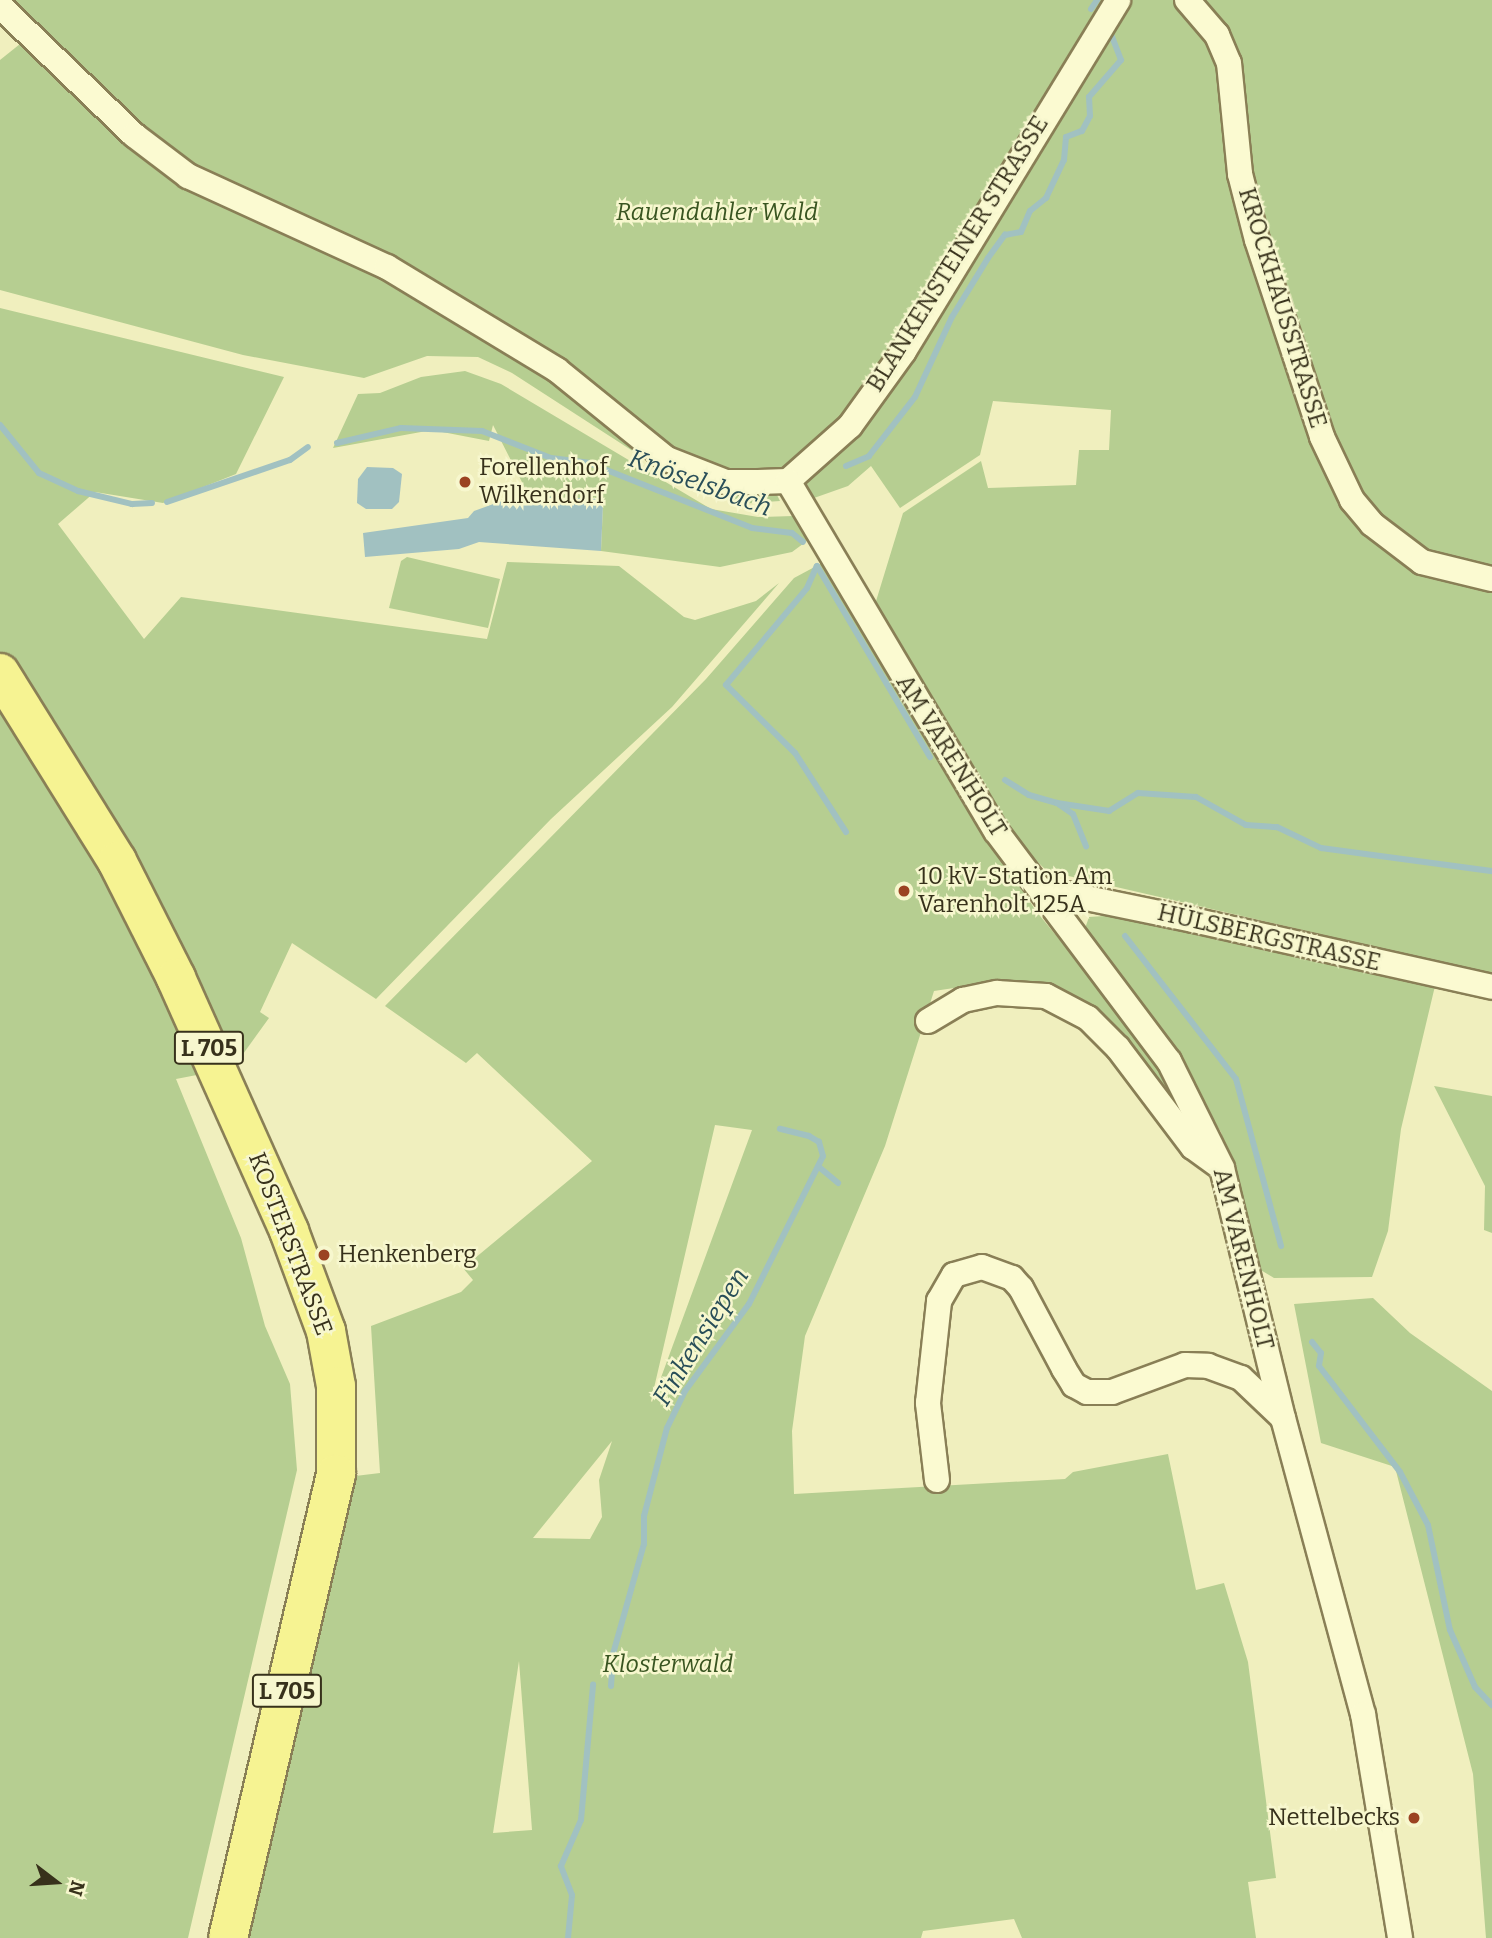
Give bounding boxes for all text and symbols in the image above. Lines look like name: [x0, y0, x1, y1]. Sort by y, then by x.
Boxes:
street label: BLANKENSTEINER STRASSE: [861, 111, 1055, 397]
street label: KROCKHAUSSTRASSE: [1232, 184, 1332, 432]
park label: Rauendahler Wald: [616, 199, 818, 227]
water label: Knöselsbach: [624, 443, 776, 523]
place label: Forellenhof Wilkendorf: [479, 454, 608, 510]
marker: Forellenhof Wilkendorf: [457, 474, 473, 490]
street label: AM VARENHOLT: [890, 670, 1012, 842]
place label: 10 kV-Station Am Varenholt 125A: [918, 863, 1112, 919]
marker: 10 kV-Station Am Varenholt 125A: [896, 883, 912, 899]
street label: HÜLSBERGSTRASSE: [1155, 898, 1383, 978]
road number: L 705: [172, 1028, 246, 1068]
street label: KOSTERSTRASSE: [242, 1149, 338, 1339]
street label: AM VARENHOLT: [1207, 1165, 1279, 1353]
place label: Henkenberg: [338, 1241, 477, 1269]
marker: Henkenberg: [316, 1247, 332, 1263]
water label: Finkensiepen: [646, 1262, 756, 1412]
park label: Klosterwald: [603, 1651, 733, 1679]
road number: L 705: [250, 1672, 324, 1710]
place label: Nettelbecks: [1268, 1804, 1400, 1832]
marker: Nettelbecks: [1406, 1810, 1422, 1826]
north arrow: [21, 1847, 91, 1917]
text: N: [63, 1878, 90, 1899]

